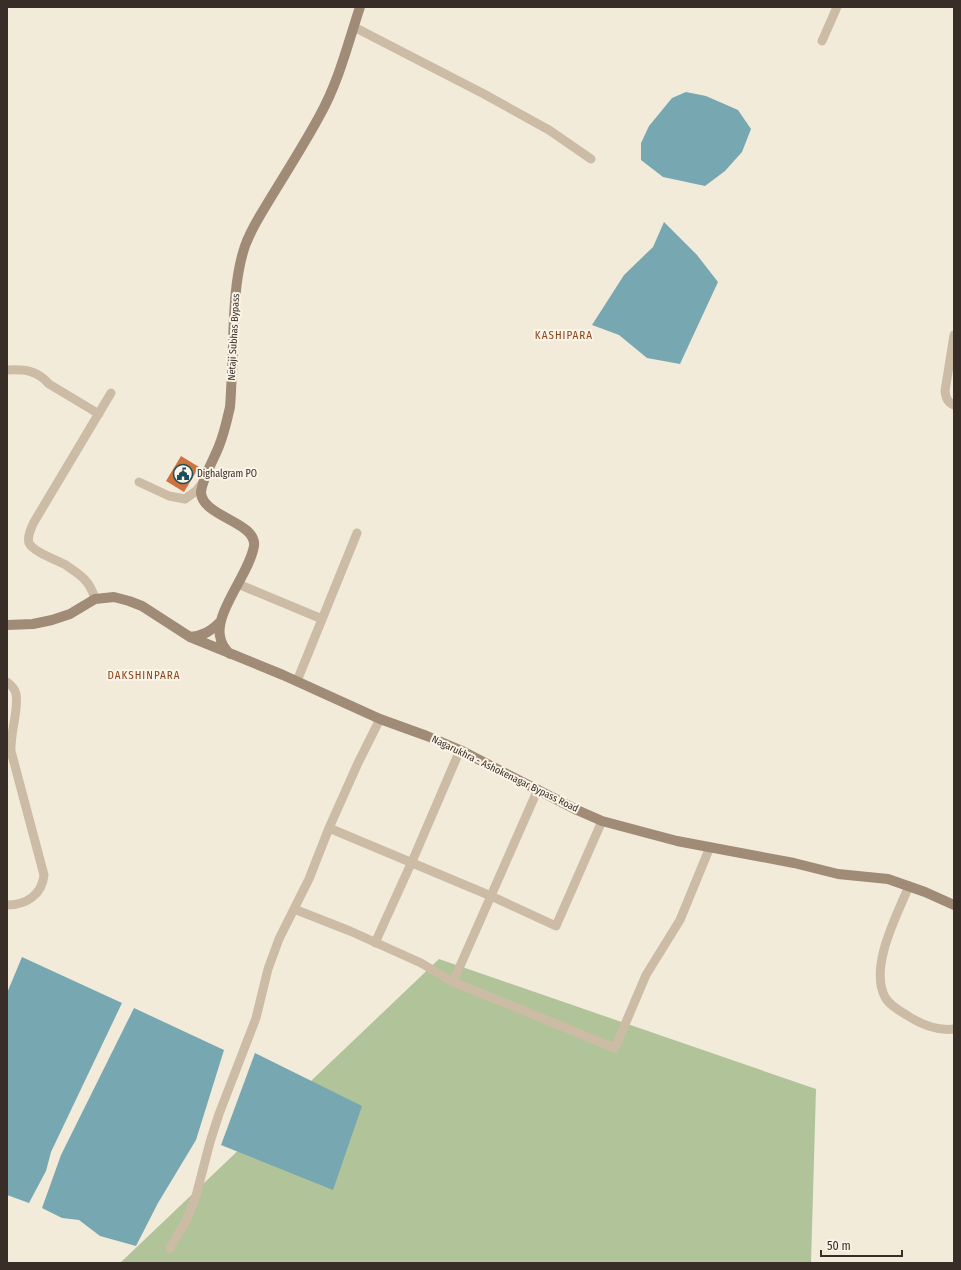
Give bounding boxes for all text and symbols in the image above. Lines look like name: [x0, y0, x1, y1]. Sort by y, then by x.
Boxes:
street label: Netaji Subhas Bypass: [226, 293, 242, 381]
district label: KASHIPARA: [535, 329, 593, 342]
public building icon: Dighalgram PO: [172, 463, 194, 485]
place label: Dighalgram PO: [197, 468, 257, 480]
district label: DAKSHINPARA: [107, 669, 181, 682]
street label: Nagarukhra - Ashokenagar Bypass Road: [430, 733, 580, 815]
scale bar: [821, 1232, 902, 1258]
text: 50 m: [827, 1239, 851, 1253]

